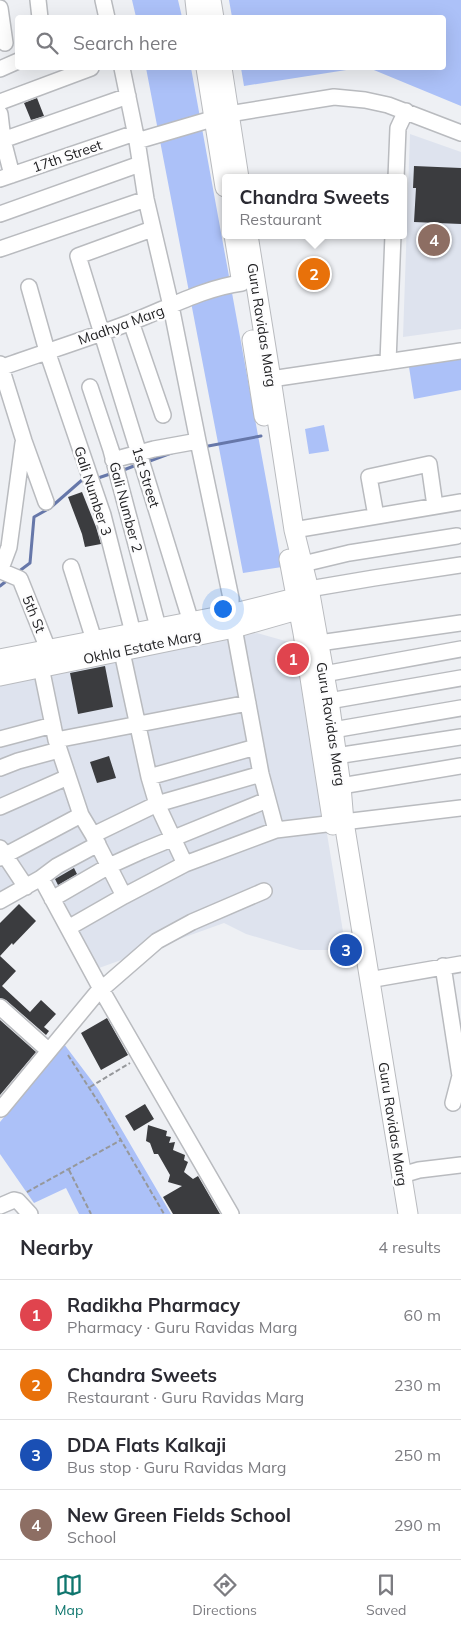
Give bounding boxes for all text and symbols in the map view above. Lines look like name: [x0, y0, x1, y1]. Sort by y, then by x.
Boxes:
search box: [15, 15, 446, 70]
icon: search: [33, 29, 61, 57]
text: Search here: [73, 31, 177, 55]
street label: 17th Street: [30, 136, 104, 176]
popup: [222, 174, 407, 239]
text: Chandra Sweets: [239, 185, 390, 209]
text: Restaurant: [239, 209, 322, 229]
pin: 4: [418, 221, 450, 259]
pin: 2: [298, 255, 330, 293]
street label: Guru Ravidas Marg: [243, 262, 281, 388]
street label: Madhya Marg: [76, 301, 166, 349]
street label: Gali Number 3: [70, 444, 116, 538]
street label: 1st Street: [128, 444, 164, 510]
street label: Gali Number 2: [105, 460, 147, 554]
street label: 5th St: [18, 593, 50, 635]
your location: [210, 596, 236, 622]
street label: Okhla Estate Marg: [82, 626, 202, 668]
pin: 1: [277, 640, 309, 678]
street label: Guru Ravidas Marg: [312, 661, 350, 787]
pin: 3: [330, 931, 362, 969]
street label: Guru Ravidas Marg: [374, 1061, 412, 1187]
text: Nearby: [20, 1234, 93, 1260]
text: 4 results: [378, 1237, 441, 1257]
text: Radikha Pharmacy: [67, 1293, 240, 1317]
text: 1: [31, 1305, 41, 1325]
text: 60 m: [404, 1305, 441, 1325]
text: Pharmacy · Guru Ravidas Marg: [67, 1317, 297, 1337]
text: Chandra Sweets: [67, 1363, 217, 1387]
text: 2: [31, 1375, 41, 1395]
text: 230 m: [394, 1375, 441, 1395]
text: Restaurant · Guru Ravidas Marg: [67, 1387, 304, 1407]
text: DDA Flats Kalkaji: [67, 1433, 226, 1457]
text: 3: [31, 1445, 41, 1465]
text: 250 m: [394, 1445, 441, 1465]
text: Bus stop · Guru Ravidas Marg: [67, 1457, 286, 1477]
text: New Green Fields School: [67, 1503, 291, 1527]
text: 4: [31, 1515, 41, 1535]
text: 290 m: [394, 1515, 441, 1535]
text: School: [67, 1527, 116, 1547]
tab: Map: [55, 1571, 83, 1619]
tab: Directions: [192, 1571, 257, 1619]
tab: Saved: [366, 1571, 406, 1619]

